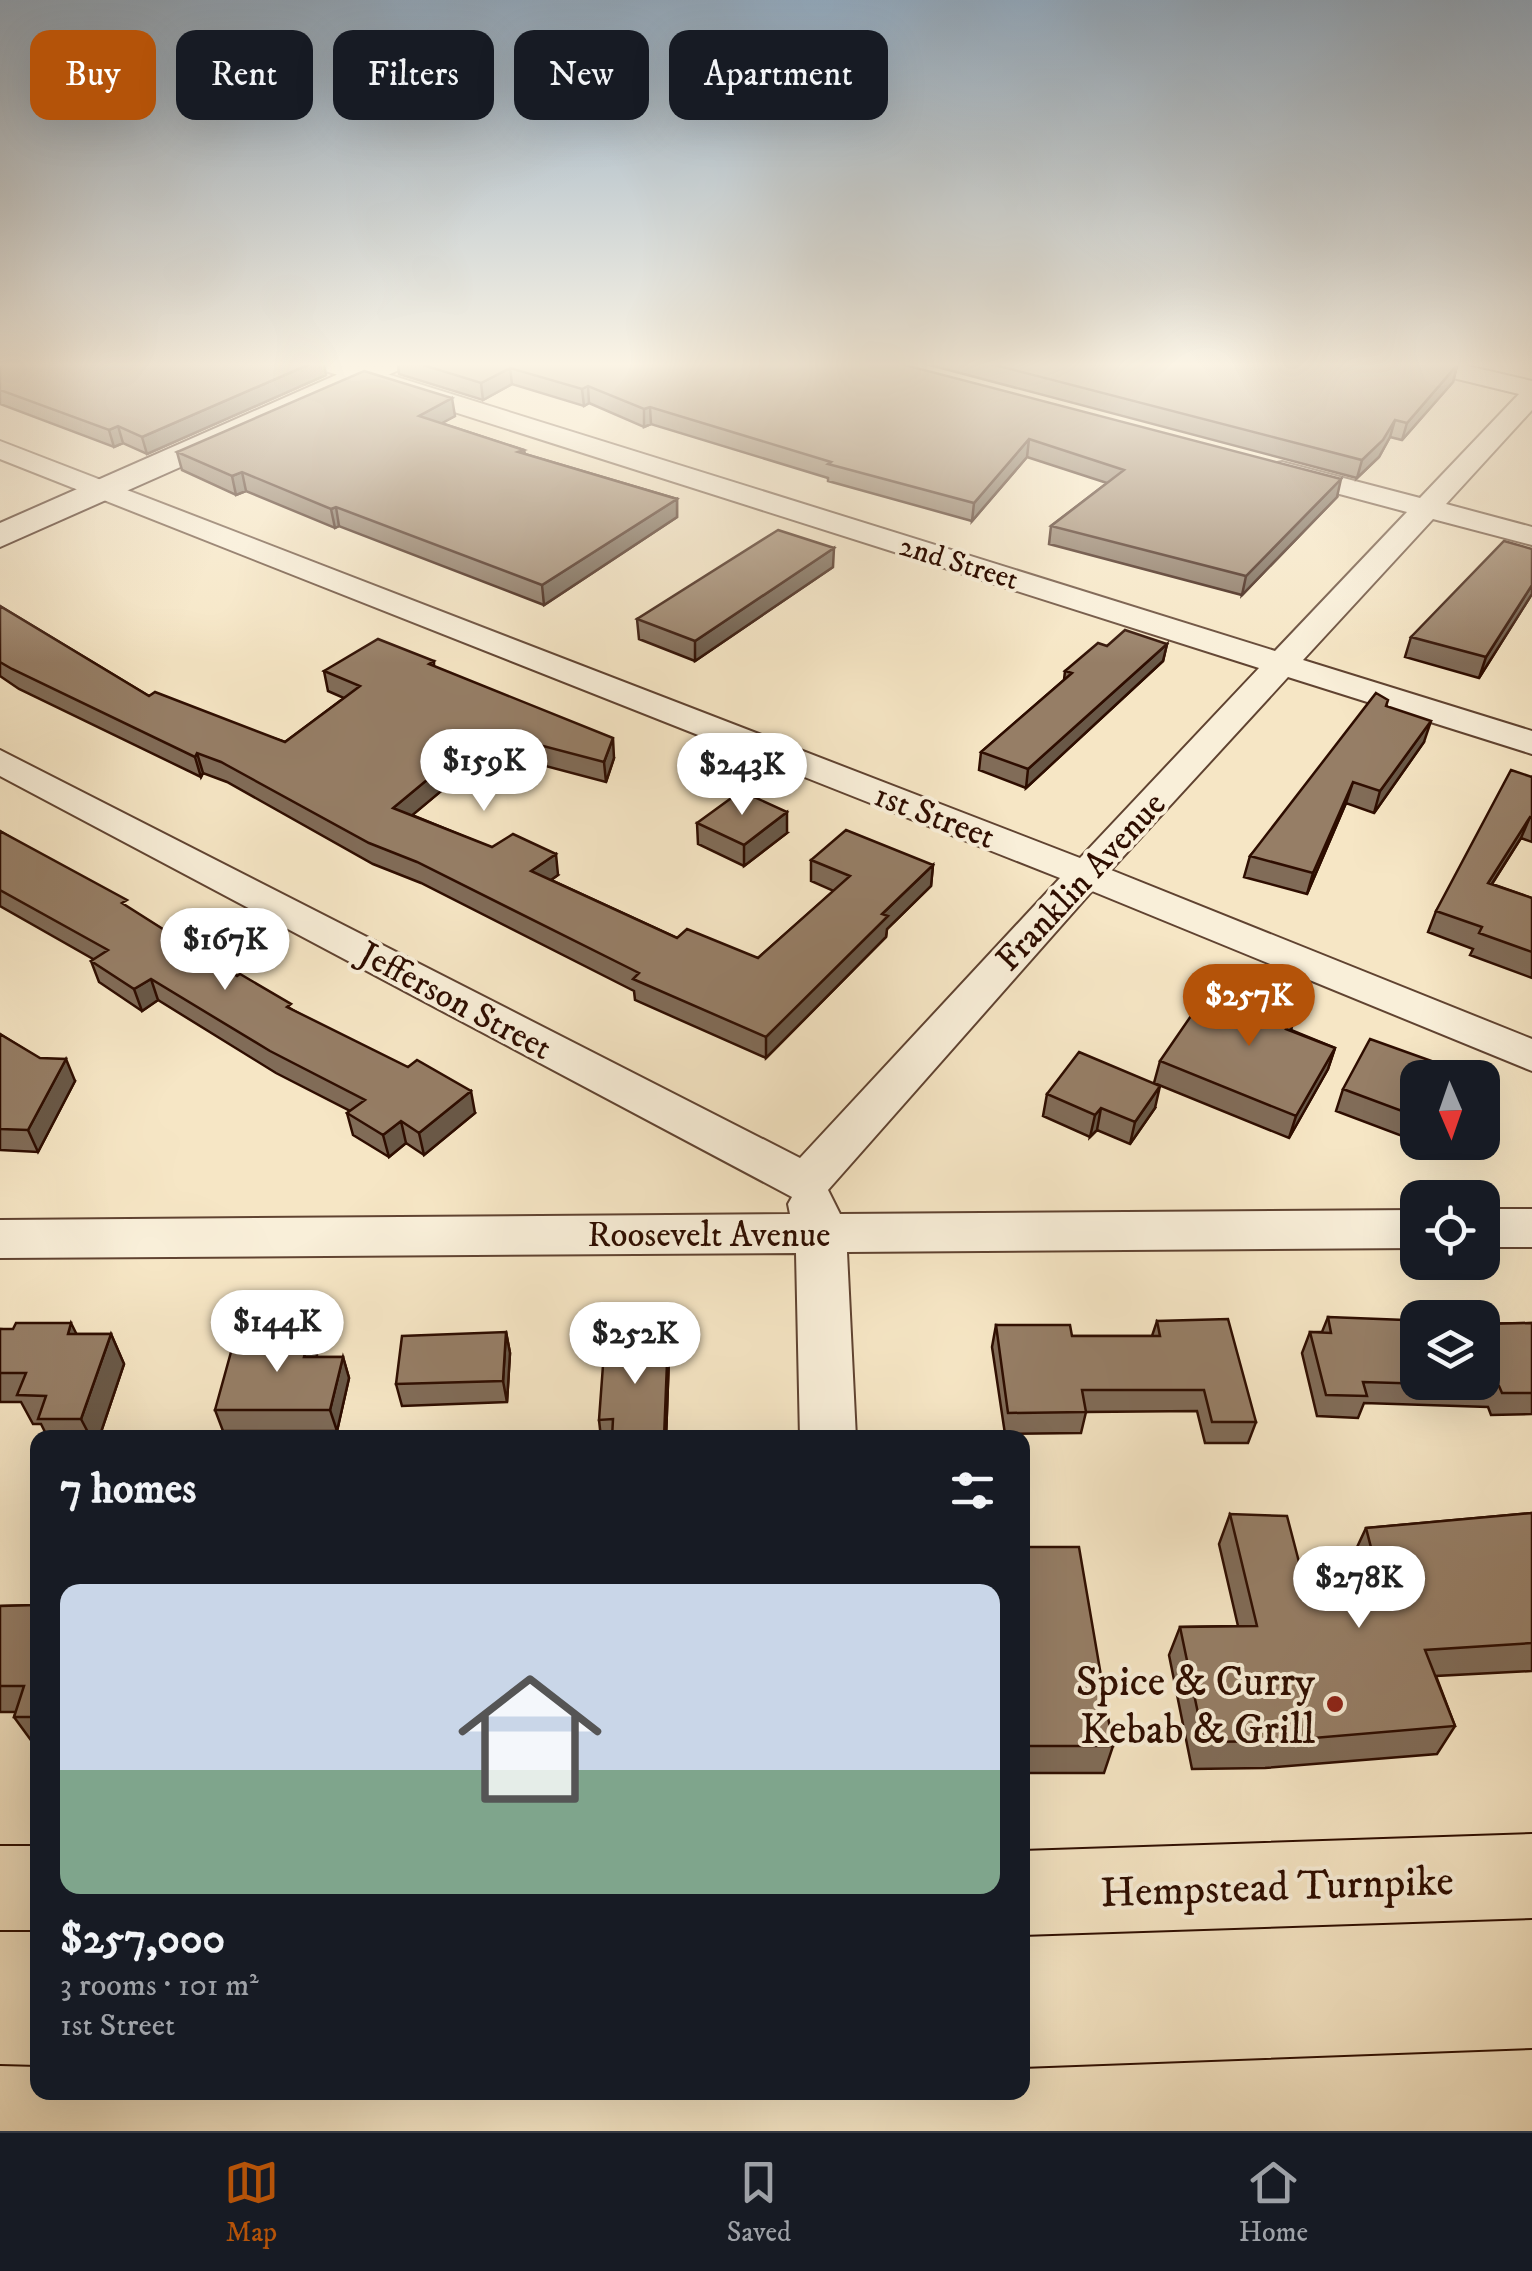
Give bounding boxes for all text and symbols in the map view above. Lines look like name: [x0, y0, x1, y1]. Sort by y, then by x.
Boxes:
chip: Buy: [30, 30, 156, 120]
chip: Rent: [176, 30, 313, 120]
chip: Filters: [333, 30, 494, 120]
chip: New: [514, 30, 649, 120]
chip: Apartment: [669, 30, 888, 120]
street label: 2nd Street: [894, 528, 1023, 599]
pin: $159K: [414, 729, 554, 814]
pin: $243K: [672, 733, 812, 818]
text: $159K: [442, 741, 526, 781]
text: $243K: [699, 745, 785, 785]
street label: 1st Street: [868, 774, 1001, 860]
street label: Franklin Avenue: [987, 783, 1176, 981]
pin: $167K: [155, 908, 295, 993]
text: $167K: [182, 920, 268, 960]
street label: Jefferson Street: [348, 931, 559, 1071]
pin: $257K: [1179, 964, 1319, 1049]
text: $257K: [1205, 976, 1293, 1016]
north arrow: [1400, 1060, 1500, 1160]
map controls: [1400, 1060, 1500, 1400]
button: locate: [1400, 1180, 1500, 1280]
street label: Roosevelt Avenue: [587, 1214, 831, 1258]
pin: $144K: [207, 1290, 347, 1375]
button: layers: [1400, 1300, 1500, 1400]
text: $144K: [233, 1302, 321, 1342]
pin: $252K: [565, 1302, 705, 1387]
text: $252K: [591, 1314, 679, 1354]
icon: filters: [945, 1463, 1000, 1518]
text: 7 homes: [60, 1464, 196, 1516]
pin: $278K: [1289, 1546, 1429, 1631]
text: $278K: [1315, 1558, 1403, 1598]
icon: home: [440, 1649, 620, 1829]
place label: Spice & Curry Kebab & Grill: [1076, 1657, 1316, 1757]
marker: Spice & Curry Kebab & Grill: [1324, 1693, 1346, 1715]
street label: Hempstead Turnpike: [1099, 1856, 1455, 1920]
text: $257,000: [60, 1914, 225, 1966]
text: 3 rooms · 101 m²: [60, 1966, 259, 2006]
text: 1st Street: [60, 2006, 175, 2046]
tab: Map: [224, 2155, 279, 2250]
tab: Saved: [727, 2155, 791, 2250]
tab: Home: [1239, 2155, 1308, 2250]

